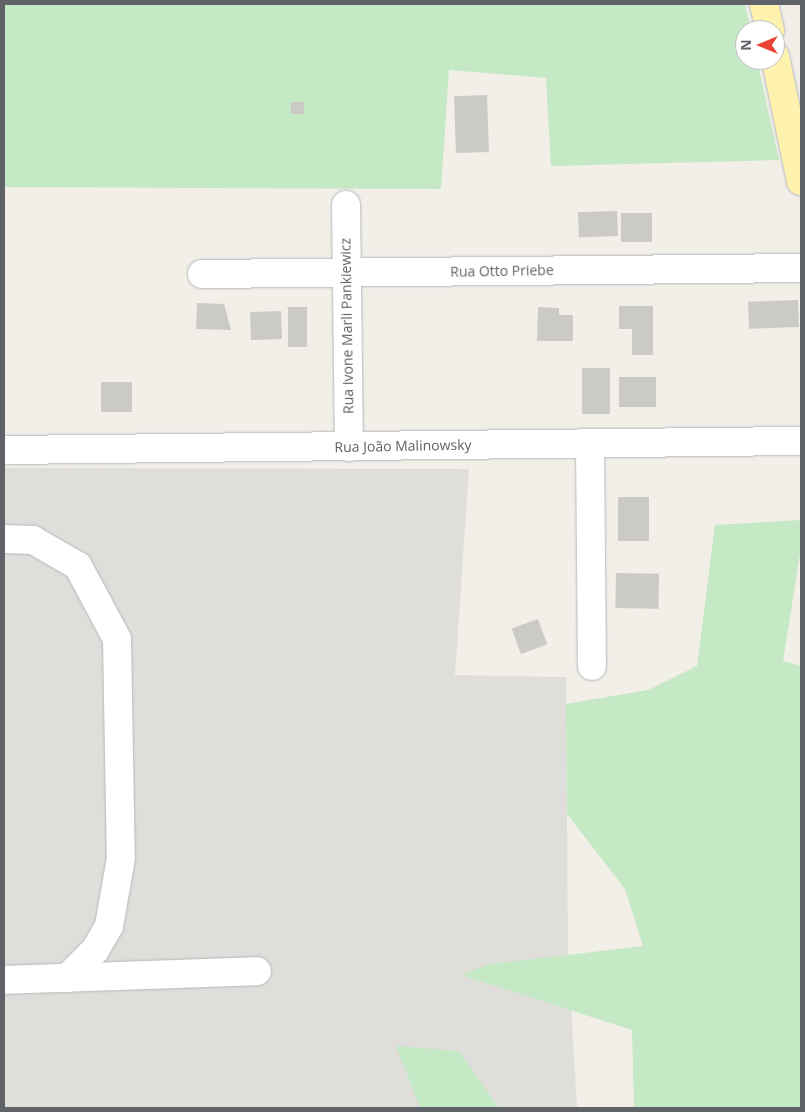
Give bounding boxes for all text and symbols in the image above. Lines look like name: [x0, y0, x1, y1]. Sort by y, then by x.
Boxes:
north arrow: [735, 20, 785, 70]
text: N: [736, 39, 755, 51]
street label: Rua Ivone Marli Pankiewicz: [337, 238, 357, 414]
street label: Rua Otto Priebe: [450, 262, 554, 280]
street label: Rua João Malinowsky: [334, 436, 472, 456]

